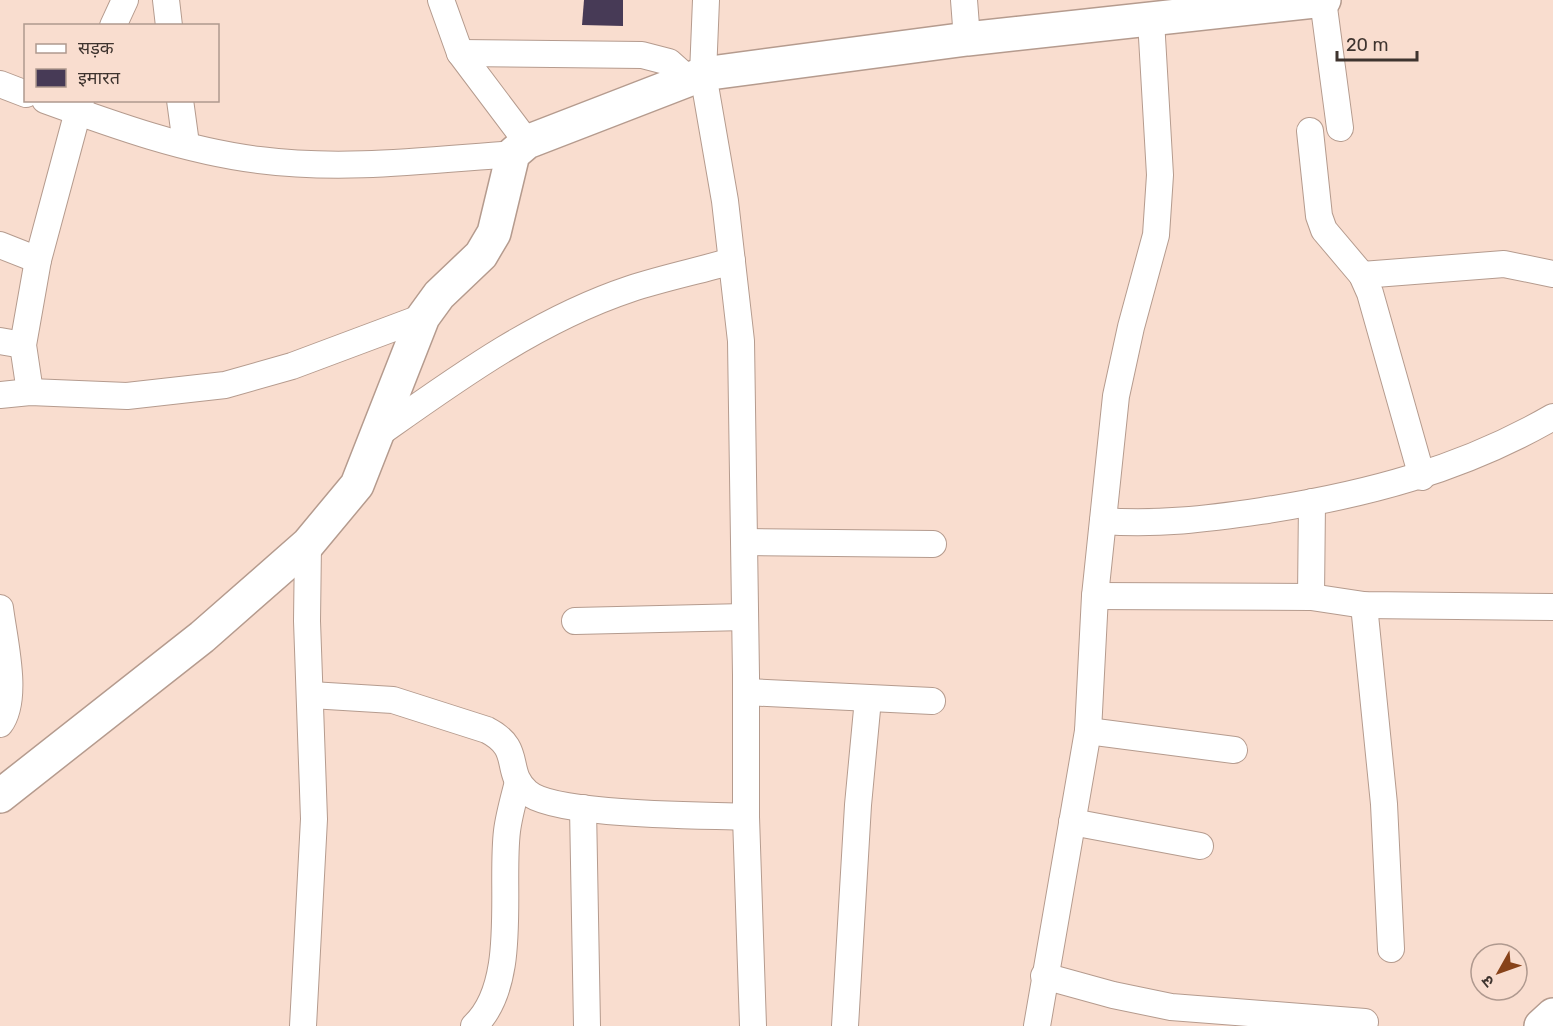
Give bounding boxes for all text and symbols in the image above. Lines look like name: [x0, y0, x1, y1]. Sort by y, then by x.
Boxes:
legend: [24, 24, 219, 102]
scale bar: [1337, 24, 1416, 62]
text: 20 m: [1346, 34, 1388, 56]
text: सड़क: [78, 37, 115, 59]
text: इमारत: [78, 67, 121, 89]
north arrow: [1469, 942, 1529, 1002]
text: उ: [1477, 971, 1498, 991]

